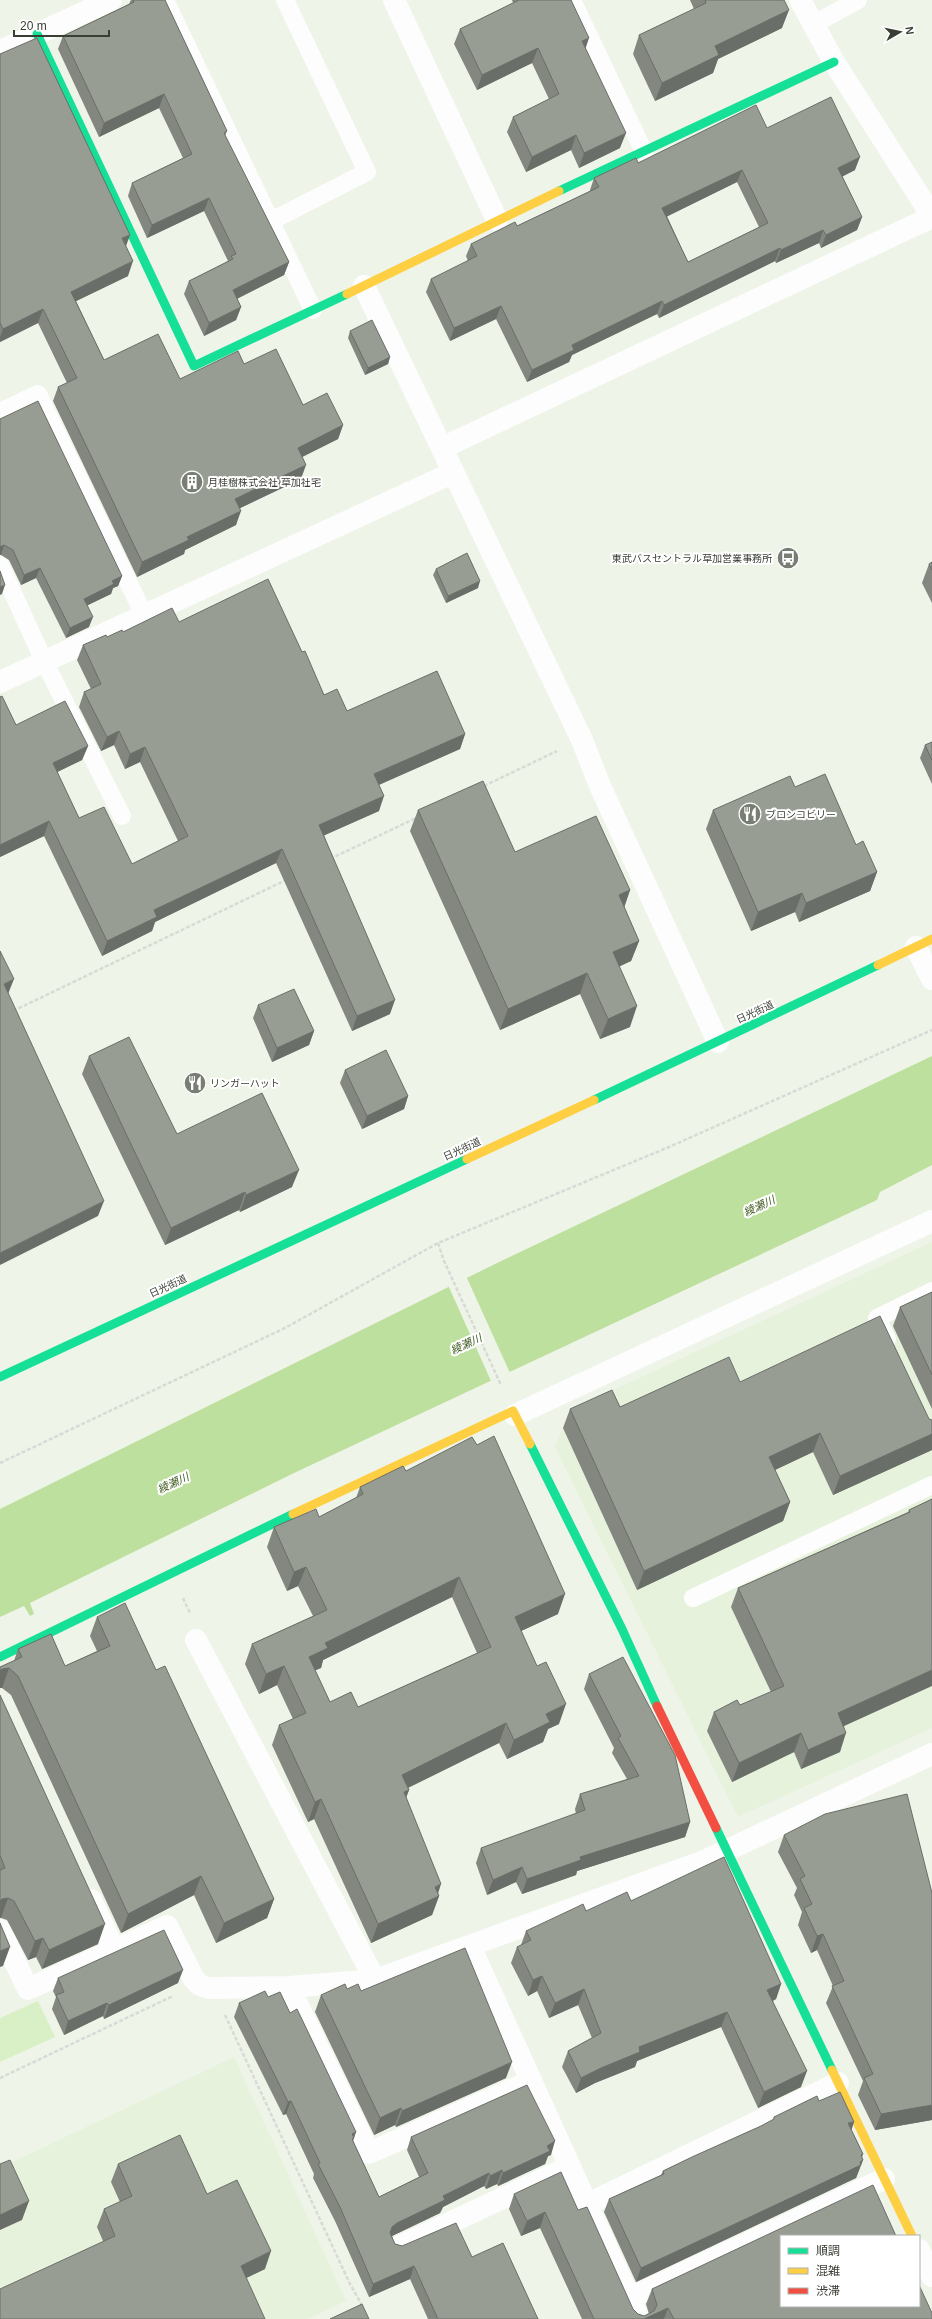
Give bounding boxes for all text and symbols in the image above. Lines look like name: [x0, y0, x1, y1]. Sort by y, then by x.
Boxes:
scale bar: [14, 12, 109, 38]
north arrow: [880, 12, 920, 52]
text: 20 m: [20, 19, 47, 33]
text: N: [903, 26, 916, 35]
building icon: 月桂樹株式会社 草加社宅: [179, 469, 205, 495]
place label: 月桂樹株式会社 草加社宅: [208, 477, 321, 488]
bus stop icon: 東武バスセントラル草加営業事務所: [775, 545, 801, 571]
place label: 東武バスセントラル草加営業事務所: [612, 553, 772, 564]
restaurant icon: ブロンコビリー: [737, 801, 763, 827]
place label: ブロンコビリー: [766, 809, 836, 820]
street label: 日光街道: [735, 999, 775, 1025]
restaurant icon: リンガーハット: [182, 1070, 208, 1096]
place label: リンガーハット: [210, 1078, 280, 1089]
street label: 日光街道: [442, 1136, 482, 1162]
water label: 綾瀬川: [742, 1193, 777, 1218]
street label: 日光街道: [148, 1273, 188, 1299]
water label: 綾瀬川: [449, 1331, 484, 1356]
water label: 綾瀬川: [156, 1470, 191, 1495]
legend: [780, 2235, 920, 2307]
text: 順調: [816, 2244, 840, 2258]
text: 混雑: [816, 2264, 840, 2278]
text: 渋滞: [816, 2284, 840, 2298]

